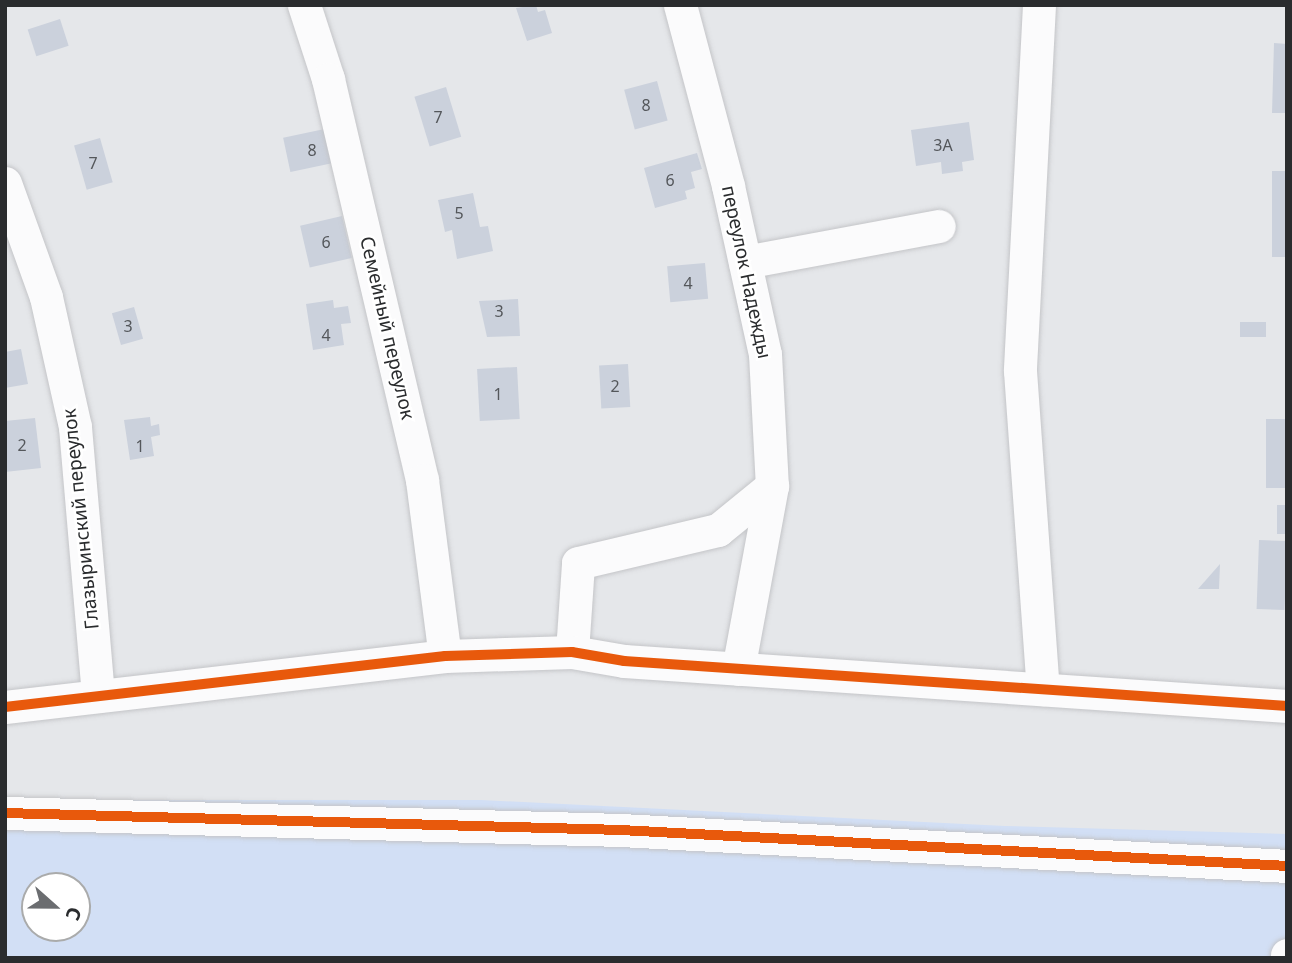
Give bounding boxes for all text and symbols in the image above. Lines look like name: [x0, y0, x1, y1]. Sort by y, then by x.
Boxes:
house number: 8: [641, 95, 651, 115]
house number: 7: [433, 107, 443, 127]
house number: 3А: [933, 135, 953, 155]
house number: 8: [307, 140, 317, 160]
house number: 7: [88, 153, 98, 173]
house number: 6: [665, 170, 675, 190]
street label: переулок Надежды: [717, 183, 775, 361]
house number: 5: [454, 203, 464, 223]
house number: 6: [321, 232, 331, 252]
street label: Семейный переулок: [355, 234, 419, 422]
house number: 4: [683, 273, 693, 293]
house number: 3: [494, 301, 504, 321]
house number: 3: [123, 316, 133, 336]
house number: 4: [321, 325, 331, 345]
house number: 2: [610, 376, 620, 396]
house number: 1: [493, 384, 503, 404]
street label: Глазыринский переулок: [58, 407, 104, 631]
house number: 2: [17, 435, 27, 455]
house number: 1: [135, 436, 145, 456]
north arrow: [21, 872, 91, 942]
text: С: [59, 903, 88, 924]

